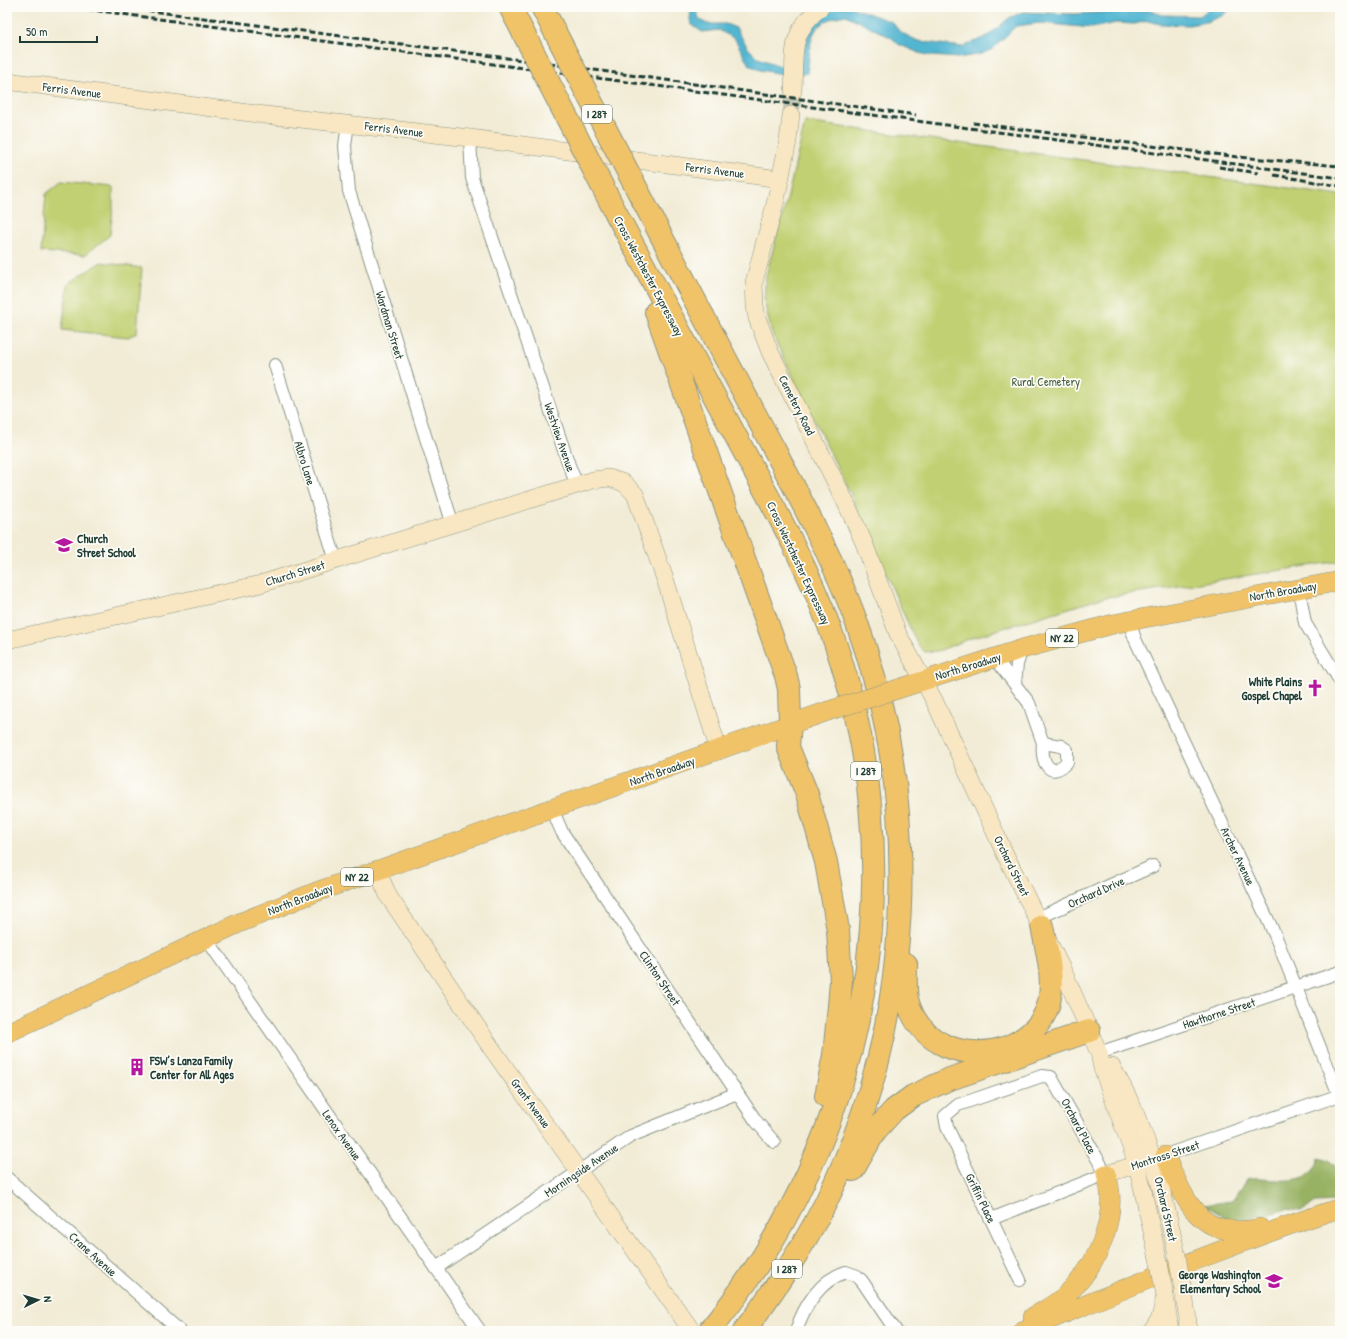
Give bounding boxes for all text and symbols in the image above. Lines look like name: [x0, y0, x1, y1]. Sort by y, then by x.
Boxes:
scale bar: [20, 18, 97, 44]
text: 50 m: [26, 23, 47, 40]
street label: Ferris Avenue: [41, 78, 103, 102]
road number: I 287: [582, 105, 612, 123]
street label: Ferris Avenue: [363, 117, 425, 141]
street label: Ferris Avenue: [684, 158, 746, 182]
street label: Cross Westchester Expressway: [610, 213, 688, 339]
street label: Wardman Street: [372, 289, 409, 362]
street label: Cemetery Road: [775, 372, 820, 438]
park label: Rural Cemetery: [1012, 373, 1080, 390]
street label: Westview Avenue: [540, 400, 580, 474]
street label: Albro Lane: [290, 439, 320, 487]
street label: Cross Westchester Expressway: [763, 499, 835, 627]
place label: Church Street School: [77, 530, 137, 561]
school or university icon: Church Street School: [54, 535, 74, 555]
street label: Church Street: [263, 556, 328, 590]
street label: North Broadway: [1248, 577, 1318, 605]
road number: NY 22: [1046, 629, 1078, 647]
street label: North Broadway: [933, 648, 1003, 684]
place label: White Plains Gospel Chapel: [1241, 673, 1303, 705]
church icon: White Plains Gospel Chapel: [1305, 678, 1325, 698]
street label: North Broadway: [627, 752, 697, 790]
road number: I 287: [851, 762, 881, 780]
street label: Archer Avenue: [1217, 824, 1259, 888]
street label: Orchard Street: [990, 833, 1034, 900]
road number: NY 22: [341, 868, 373, 886]
street label: Orchard Drive: [1065, 872, 1127, 912]
street label: North Broadway: [265, 879, 335, 919]
street label: Clinton Street: [635, 947, 685, 1010]
street label: Hawthorne Street: [1181, 993, 1258, 1033]
place label: FSW’s Lanza Family Center for All Ages: [149, 1052, 234, 1084]
building icon: FSW’s Lanza Family Center for All Ages: [127, 1057, 147, 1077]
street label: Grant Avenue: [507, 1075, 555, 1132]
street label: Orchard Place: [1057, 1095, 1101, 1157]
street label: Lenox Avenue: [318, 1106, 366, 1164]
street label: Montross Street: [1129, 1136, 1202, 1174]
street label: Morningside Avenue: [541, 1139, 621, 1201]
street label: Griffin Place: [962, 1170, 1000, 1226]
street label: Orchard Street: [1150, 1175, 1182, 1244]
street label: Crane Avenue: [65, 1228, 121, 1280]
road number: I 287: [772, 1260, 802, 1278]
place label: George Washington Elementary School: [1179, 1266, 1262, 1298]
school or university icon: George Washington Elementary School: [1264, 1271, 1284, 1291]
north arrow: [18, 1280, 58, 1320]
text: N: [41, 1296, 55, 1303]

